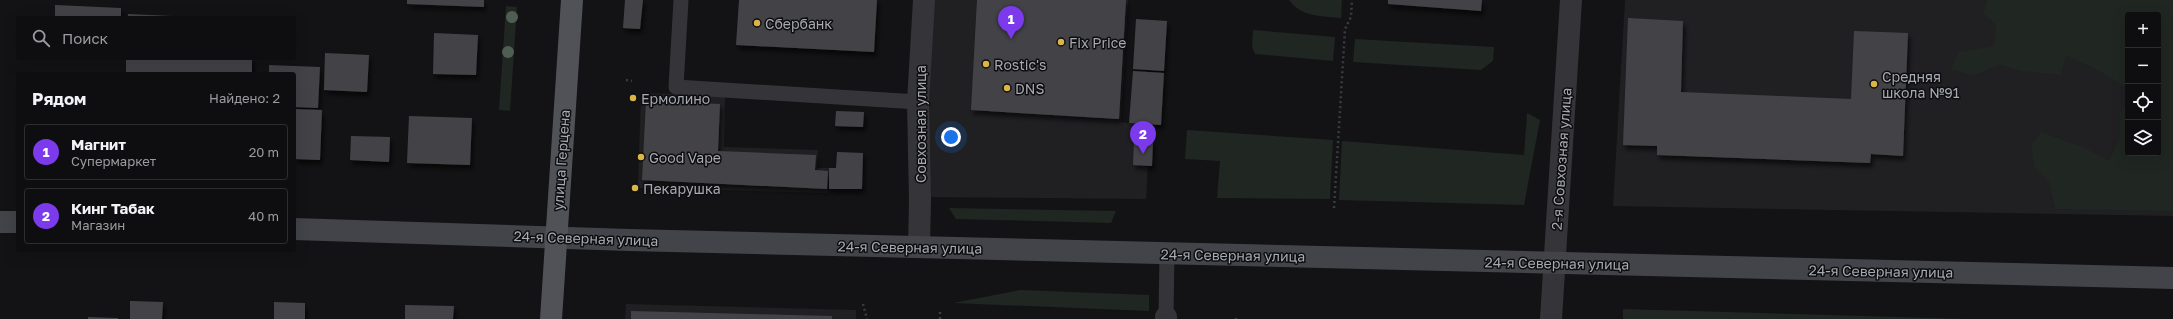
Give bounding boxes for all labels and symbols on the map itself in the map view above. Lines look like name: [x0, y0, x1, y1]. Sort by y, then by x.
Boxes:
pin: 1: [998, 6, 1024, 39]
place label: Сбербанк: [765, 15, 832, 32]
marker: Сбербанк: [752, 18, 762, 28]
place label: Fix Price: [1069, 34, 1126, 51]
marker: Fix Price: [1056, 37, 1066, 47]
place label: Rostic's: [994, 56, 1047, 73]
marker: Rostic's: [981, 59, 991, 69]
street label: Совхозная улица: [912, 65, 929, 183]
place label: Средняя школа №91: [1882, 68, 1960, 101]
marker: Средняя школа №91: [1869, 79, 1879, 89]
place label: DNS: [1015, 80, 1044, 97]
marker: DNS: [1002, 83, 1012, 93]
street label: 2-я Совхозная улица: [1548, 87, 1574, 231]
place label: Ермолино: [641, 90, 710, 107]
marker: Ермолино: [628, 93, 638, 103]
street label: улица Герцена: [549, 109, 573, 211]
pin: 2: [1130, 121, 1156, 154]
your location: [941, 127, 961, 147]
place label: Good Vape: [649, 149, 721, 166]
marker: Good Vape: [636, 152, 646, 162]
place label: Пекарушка: [643, 180, 721, 197]
marker: Пекарушка: [630, 183, 640, 193]
street label: 24-я Северная улица: [513, 227, 659, 249]
street label: 24-я Северная улица: [838, 237, 982, 257]
street label: 24-я Северная улица: [1161, 245, 1305, 265]
street label: 24-я Северная улица: [1485, 253, 1629, 273]
street label: 24-я Северная улица: [1809, 261, 1953, 281]

